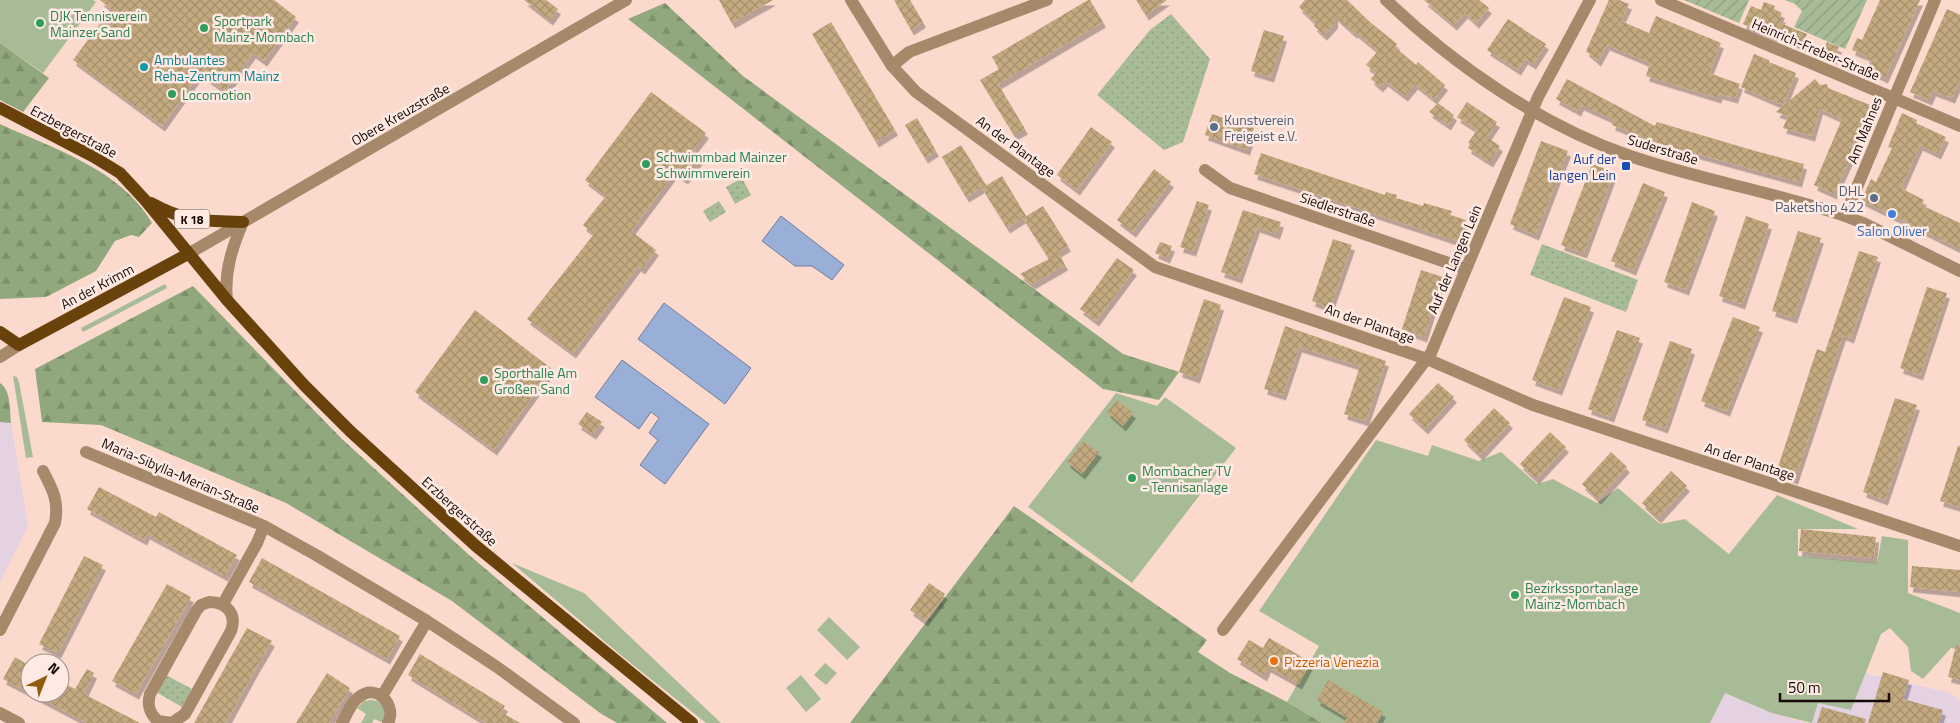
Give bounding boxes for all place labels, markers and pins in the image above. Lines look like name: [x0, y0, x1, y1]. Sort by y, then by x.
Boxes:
place label: DJK Tennisverein Mainzer Sand: [50, 5, 148, 42]
place label: Sportpark Mainz-Mombach: [214, 10, 314, 47]
marker: DJK Tennisverein Mainzer Sand: [34, 17, 46, 29]
marker: Sportpark Mainz-Mombach: [198, 22, 210, 34]
place label: Ambulantes Reha-Zentrum Mainz: [154, 49, 279, 86]
marker: Ambulantes Reha-Zentrum Mainz: [138, 61, 150, 73]
place label: Locomotion: [182, 84, 251, 105]
marker: Locomotion: [166, 88, 178, 100]
place label: Kunstverein Freigeist e.V.: [1224, 109, 1298, 146]
marker: Kunstverein Freigeist e.V.: [1208, 121, 1220, 133]
place label: Schwimmbad Mainzer Schwimmverein: [656, 146, 787, 183]
place label: Auf der langen Lein: [1549, 148, 1616, 185]
marker: Schwimmbad Mainzer Schwimmverein: [640, 158, 652, 170]
marker: Auf der langen Lein: [1620, 160, 1632, 172]
place label: DHL Paketshop 422: [1775, 180, 1864, 217]
marker: DHL Paketshop 422: [1868, 192, 1880, 204]
marker: Salon Oliver: [1886, 208, 1898, 220]
place label: Salon Oliver: [1857, 220, 1927, 241]
place label: Sporthalle Am Großen Sand: [494, 362, 577, 399]
marker: Sporthalle Am Großen Sand: [478, 374, 490, 386]
place label: Mombacher TV - Tennisanlage: [1142, 460, 1231, 497]
marker: Mombacher TV - Tennisanlage: [1126, 472, 1138, 484]
place label: Bezirkssportanlage Mainz-Mombach: [1525, 577, 1638, 614]
marker: Bezirkssportanlage Mainz-Mombach: [1509, 589, 1521, 601]
place label: Pizzeria Venezia: [1284, 651, 1379, 672]
marker: Pizzeria Venezia: [1268, 655, 1280, 667]

